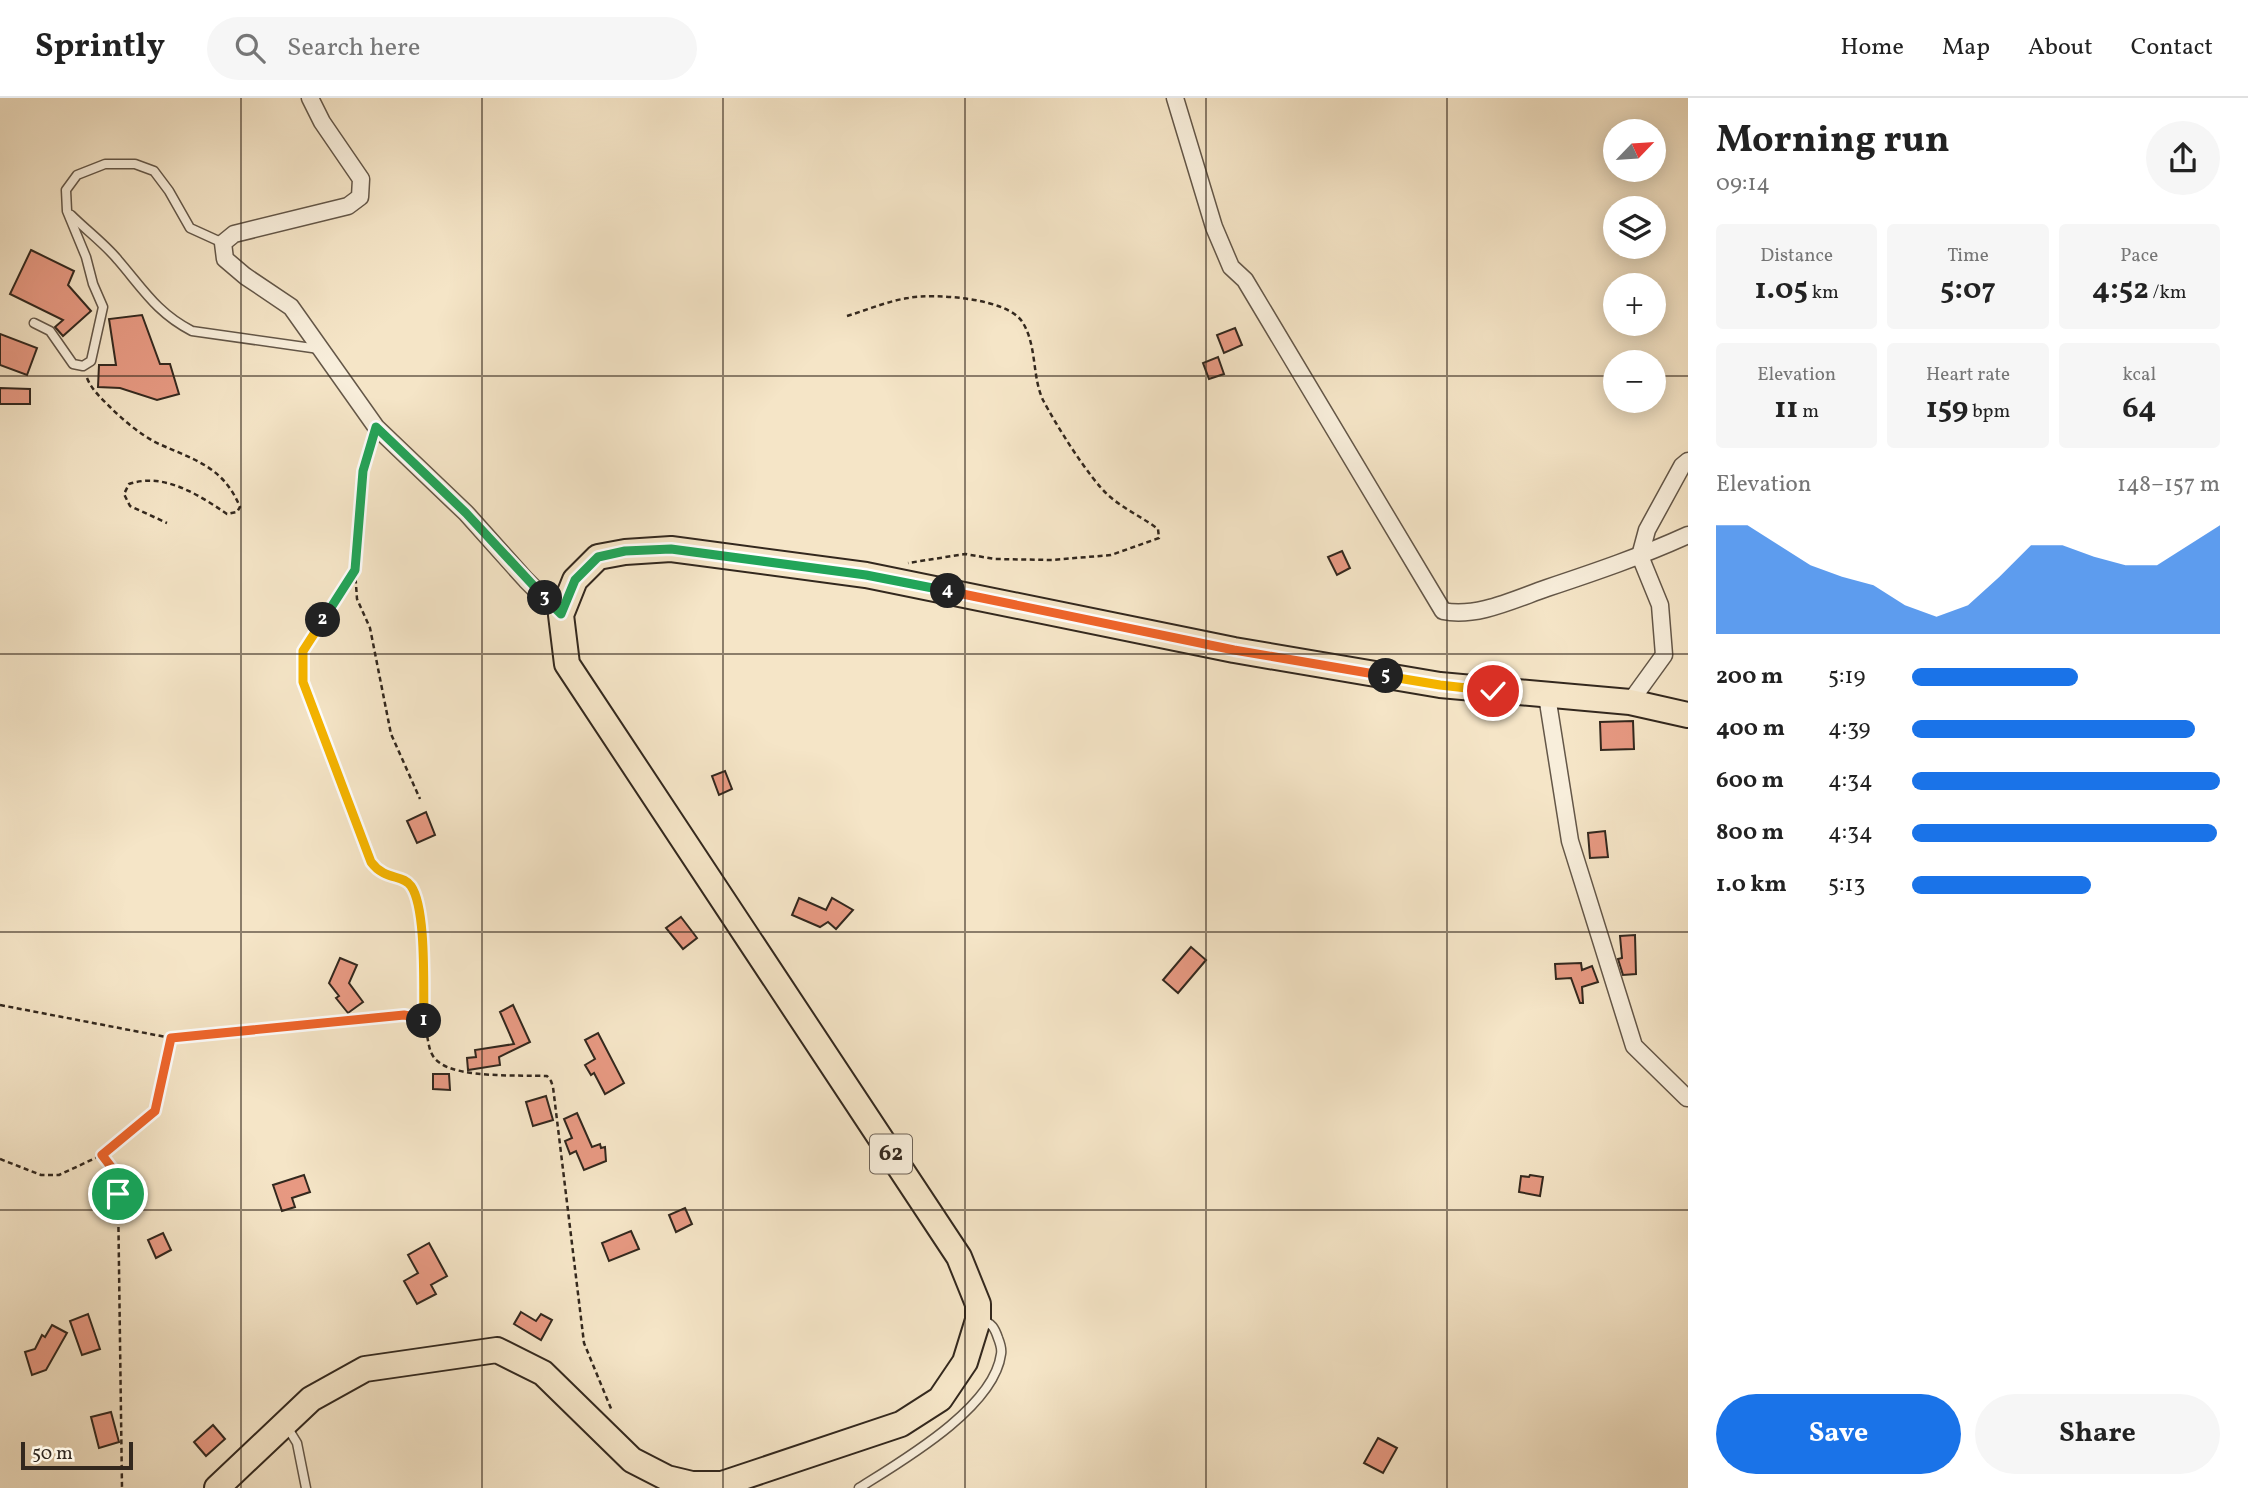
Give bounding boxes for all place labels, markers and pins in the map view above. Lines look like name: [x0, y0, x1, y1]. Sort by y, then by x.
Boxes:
pin: 4: [930, 574, 965, 608]
pin: 3: [528, 580, 562, 616]
pin: 2: [306, 602, 340, 638]
pin: 5: [1368, 658, 1404, 694]
pin: [1463, 661, 1523, 721]
pin: 1: [406, 1004, 442, 1038]
pin: [88, 1164, 148, 1224]

